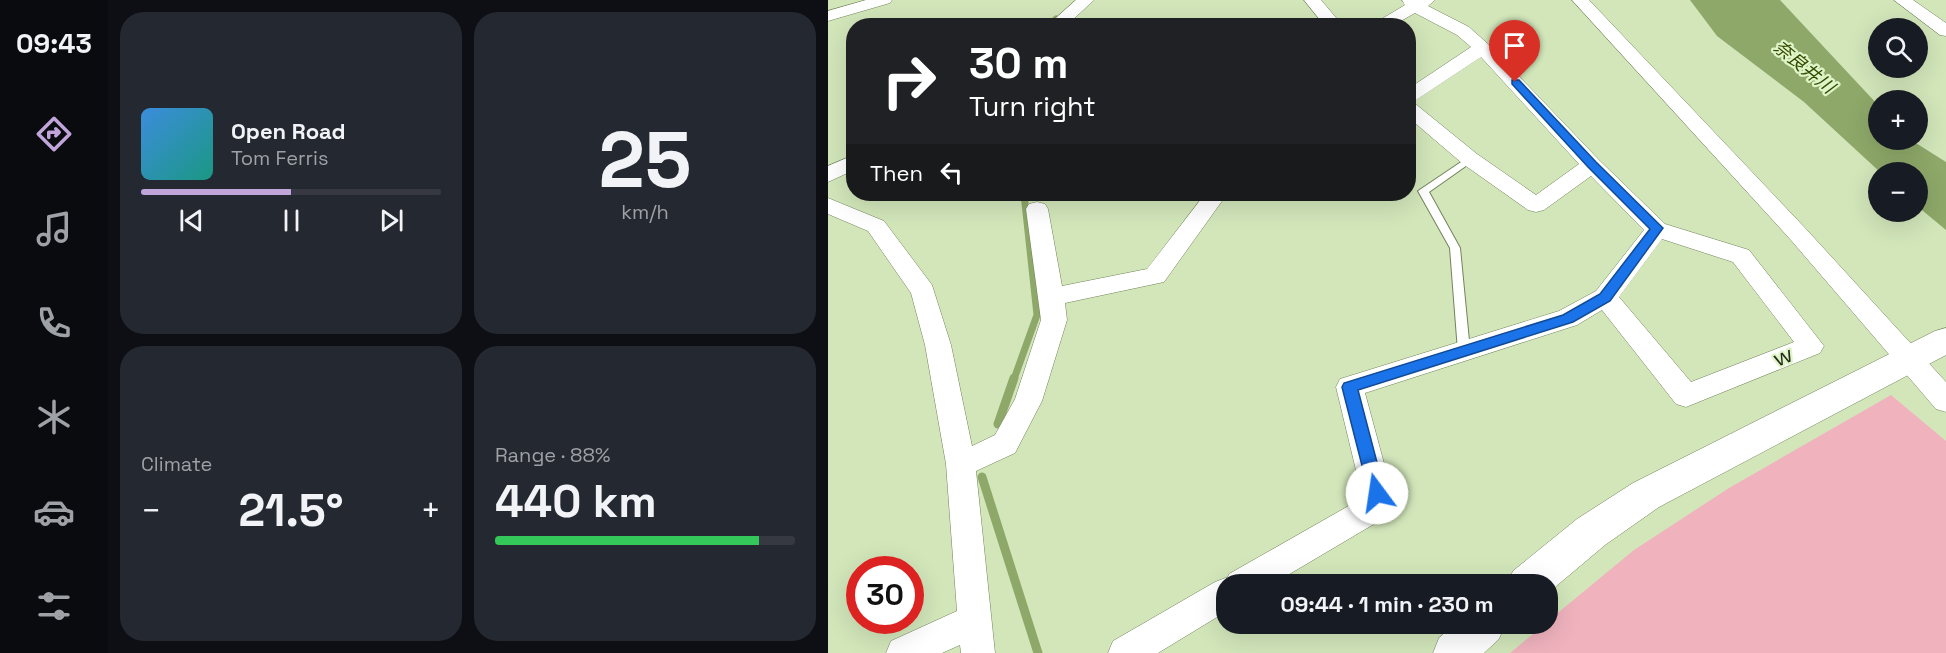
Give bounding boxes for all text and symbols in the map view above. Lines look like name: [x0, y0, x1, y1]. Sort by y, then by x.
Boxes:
map controls: [1868, 18, 1928, 222]
button: search: [1868, 18, 1928, 78]
pin: [1489, 20, 1540, 82]
text: 09:43: [16, 26, 92, 61]
icon: arrive: [1498, 29, 1531, 62]
water label: 奈良井川: [1769, 35, 1841, 99]
text: 30 m: [969, 37, 1068, 90]
icon: right: [870, 42, 948, 120]
text: Turn right: [969, 89, 1096, 124]
button: +: [1868, 90, 1928, 150]
text: 25: [598, 110, 692, 210]
icon: directions: [33, 113, 75, 155]
text: Open Road: [231, 117, 346, 145]
text: Tom Ferris: [231, 145, 329, 171]
icon: left: [935, 156, 968, 189]
text: Then: [870, 159, 923, 187]
button: −: [1868, 162, 1928, 222]
text: km/h: [621, 199, 669, 225]
icon: previous: [175, 204, 208, 237]
icon: pause: [275, 204, 308, 237]
icon: next: [375, 204, 408, 237]
icon: music: [33, 208, 75, 250]
icon: phone: [33, 302, 75, 344]
street label: ｗ: [1768, 340, 1798, 373]
icon: climate: [33, 396, 75, 438]
text: Range · 88%: [495, 442, 610, 468]
text: Climate: [141, 451, 212, 477]
position arrow: [1345, 461, 1409, 525]
text: 440 km: [495, 473, 657, 530]
text: 21.5°: [238, 482, 344, 539]
text: −: [141, 490, 161, 532]
text: +: [421, 490, 441, 532]
icon: car: [33, 491, 75, 533]
speed limit sign: 30: [846, 556, 924, 634]
icon: filters: [33, 585, 75, 627]
text: 09:44 · 1 min · 230 m: [1280, 590, 1494, 618]

